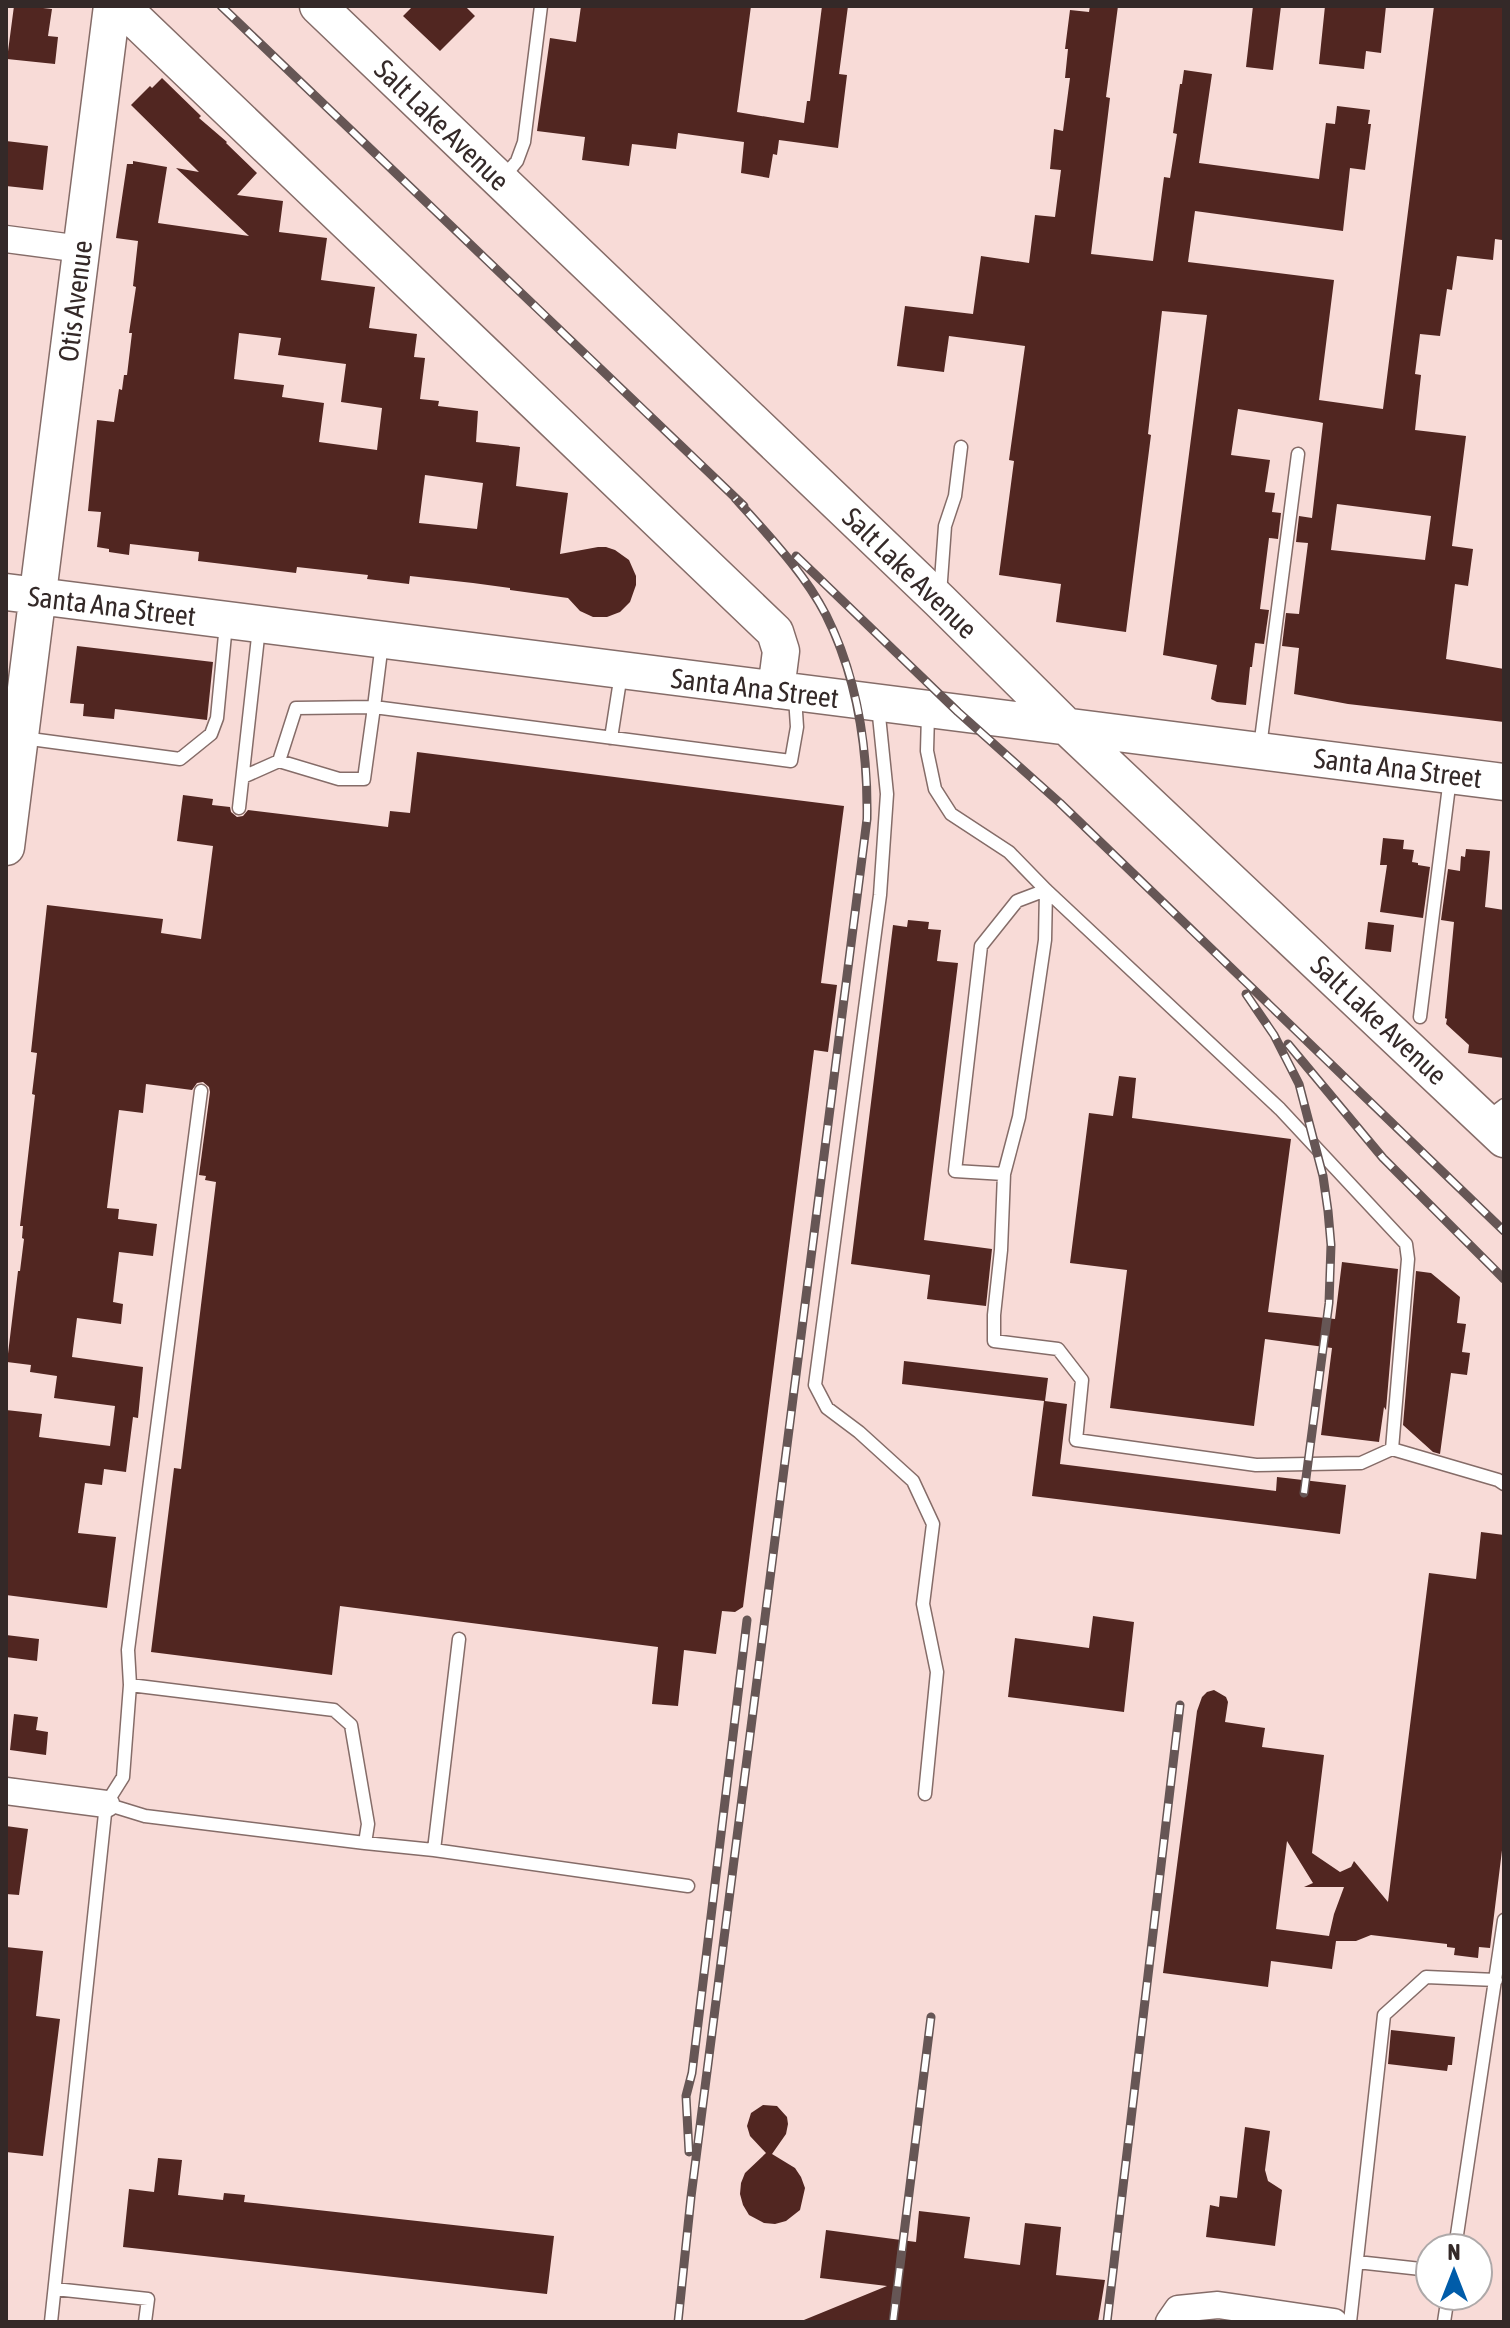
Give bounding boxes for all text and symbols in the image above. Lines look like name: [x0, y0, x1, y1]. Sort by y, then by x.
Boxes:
street label: Salt Lake Avenue: [368, 53, 516, 197]
street label: Otis Avenue: [52, 238, 98, 364]
street label: Salt Lake Avenue: [836, 501, 984, 645]
street label: Santa Ana Street: [26, 580, 198, 632]
street label: Santa Ana Street: [669, 662, 841, 714]
street label: Santa Ana Street: [1312, 742, 1484, 794]
street label: Salt Lake Avenue: [1305, 949, 1453, 1091]
north arrow: [1414, 2232, 1494, 2312]
text: N: [1448, 2239, 1460, 2265]

